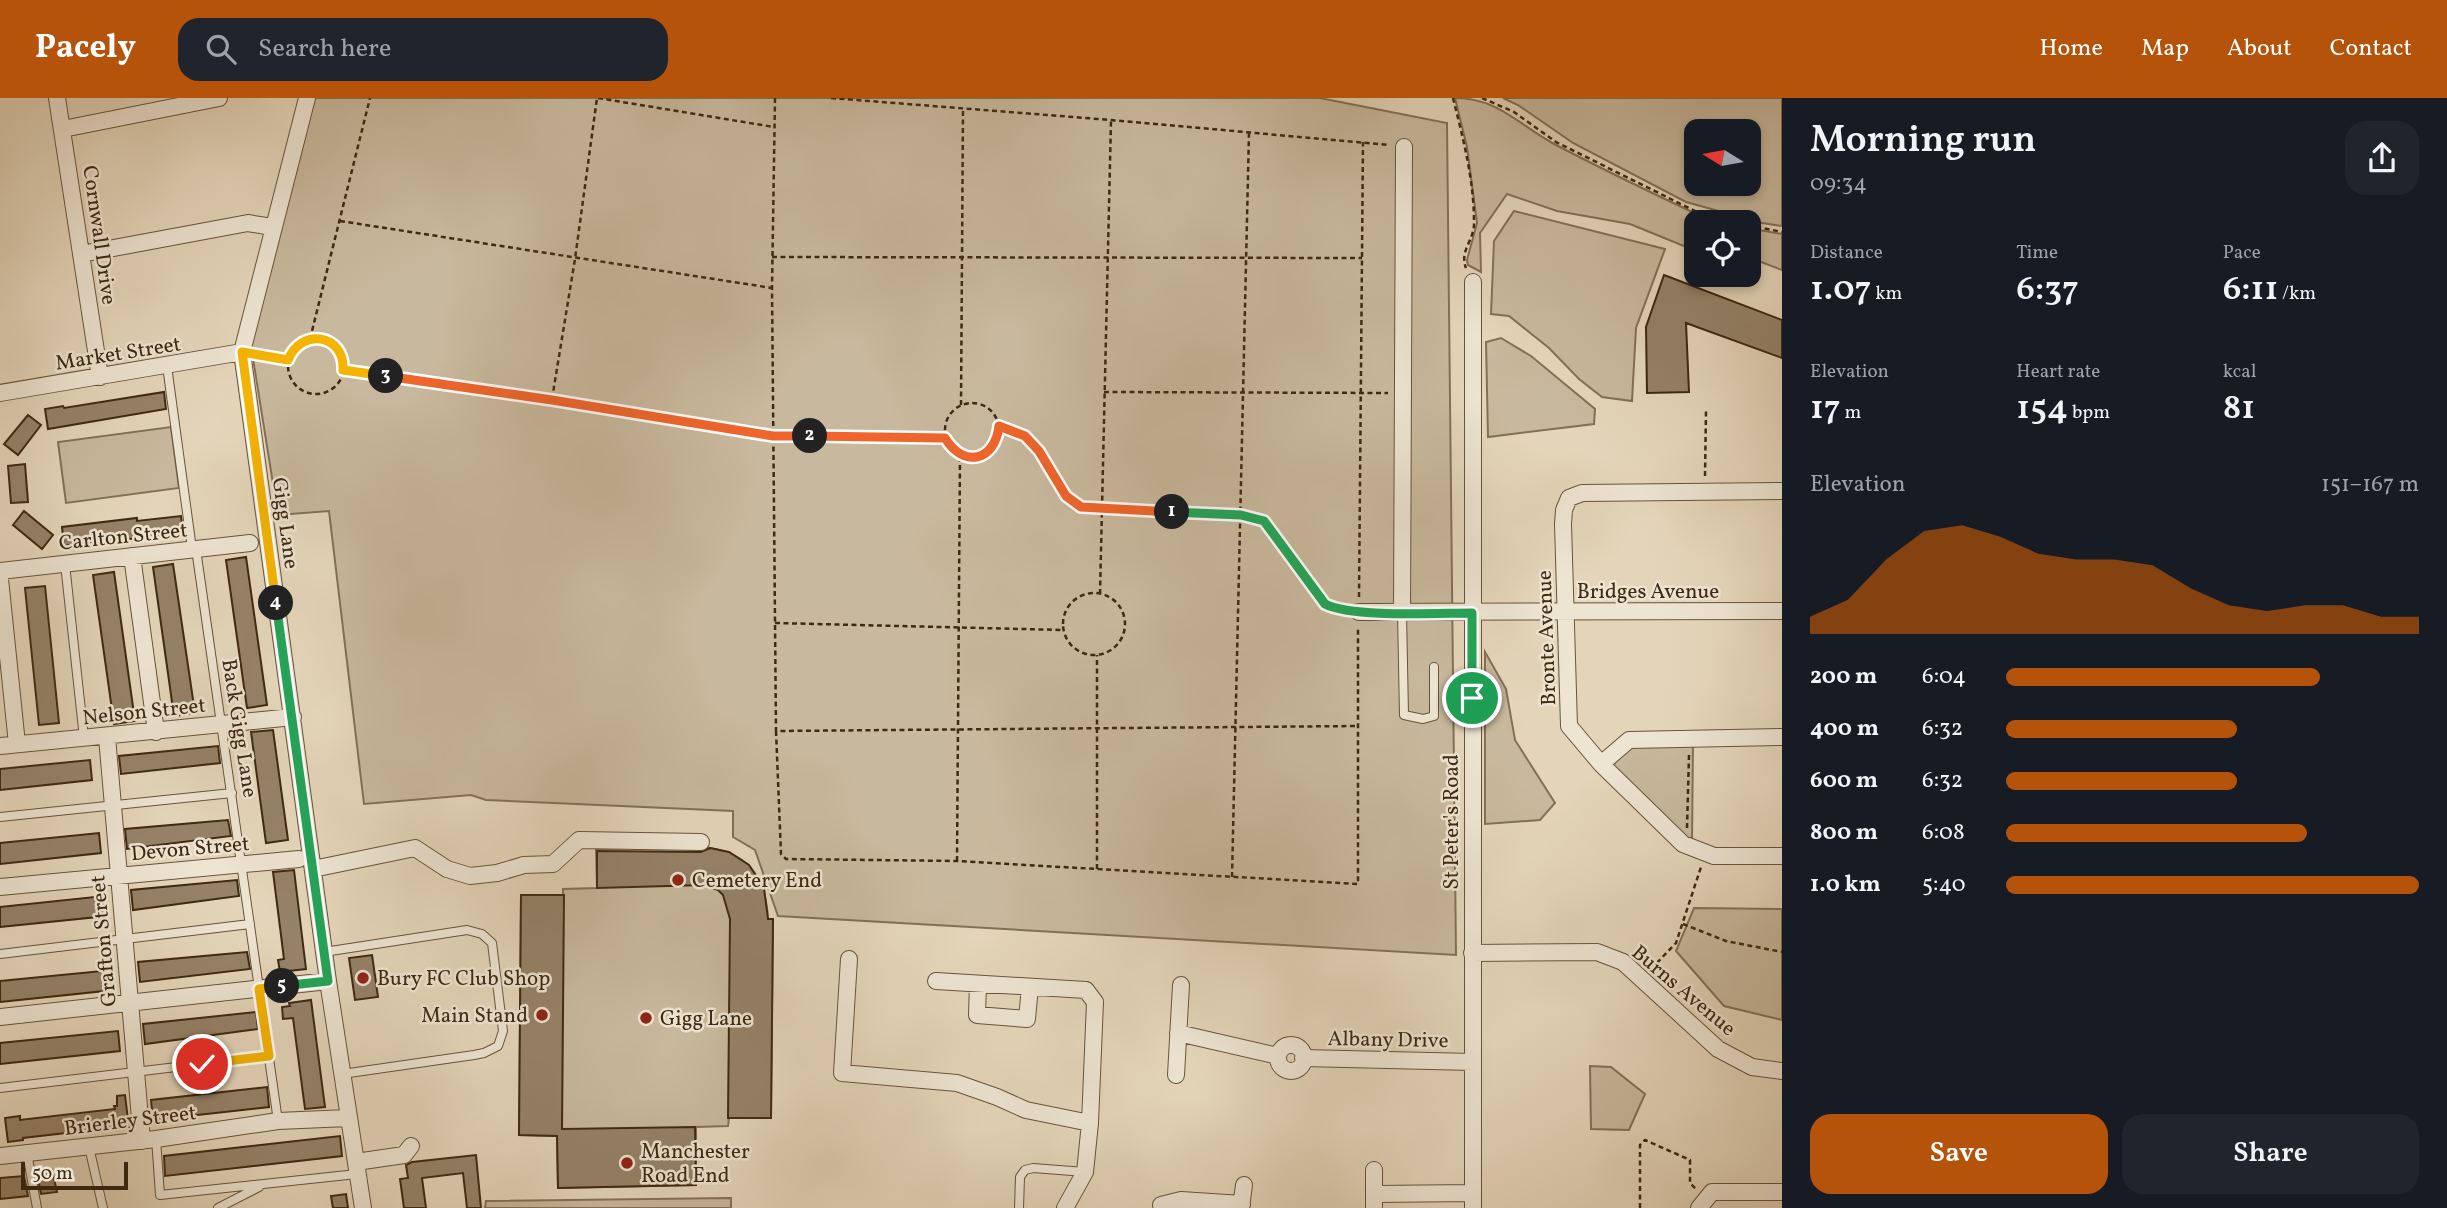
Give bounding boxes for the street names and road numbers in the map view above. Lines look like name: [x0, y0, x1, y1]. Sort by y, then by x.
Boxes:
street label: Cornwall Drive: [74, 164, 123, 307]
street label: Market Street: [53, 330, 183, 379]
street label: Gigg Lane: [264, 476, 305, 571]
street label: Carlton Street: [57, 516, 189, 559]
street label: Bronte Avenue: [1531, 570, 1564, 706]
street label: Bridges Avenue: [1577, 578, 1719, 607]
street label: Back Gigg Lane: [213, 657, 264, 800]
street label: Nelson Street: [81, 692, 207, 733]
street label: St Peter's Road: [1438, 754, 1467, 890]
street label: Devon Street: [130, 830, 251, 869]
street label: Grafton Street: [84, 874, 125, 1008]
street label: Burns Avenue: [1625, 939, 1741, 1043]
street label: Albany Drive: [1327, 1025, 1449, 1056]
street label: Brierley Street: [62, 1099, 198, 1144]

